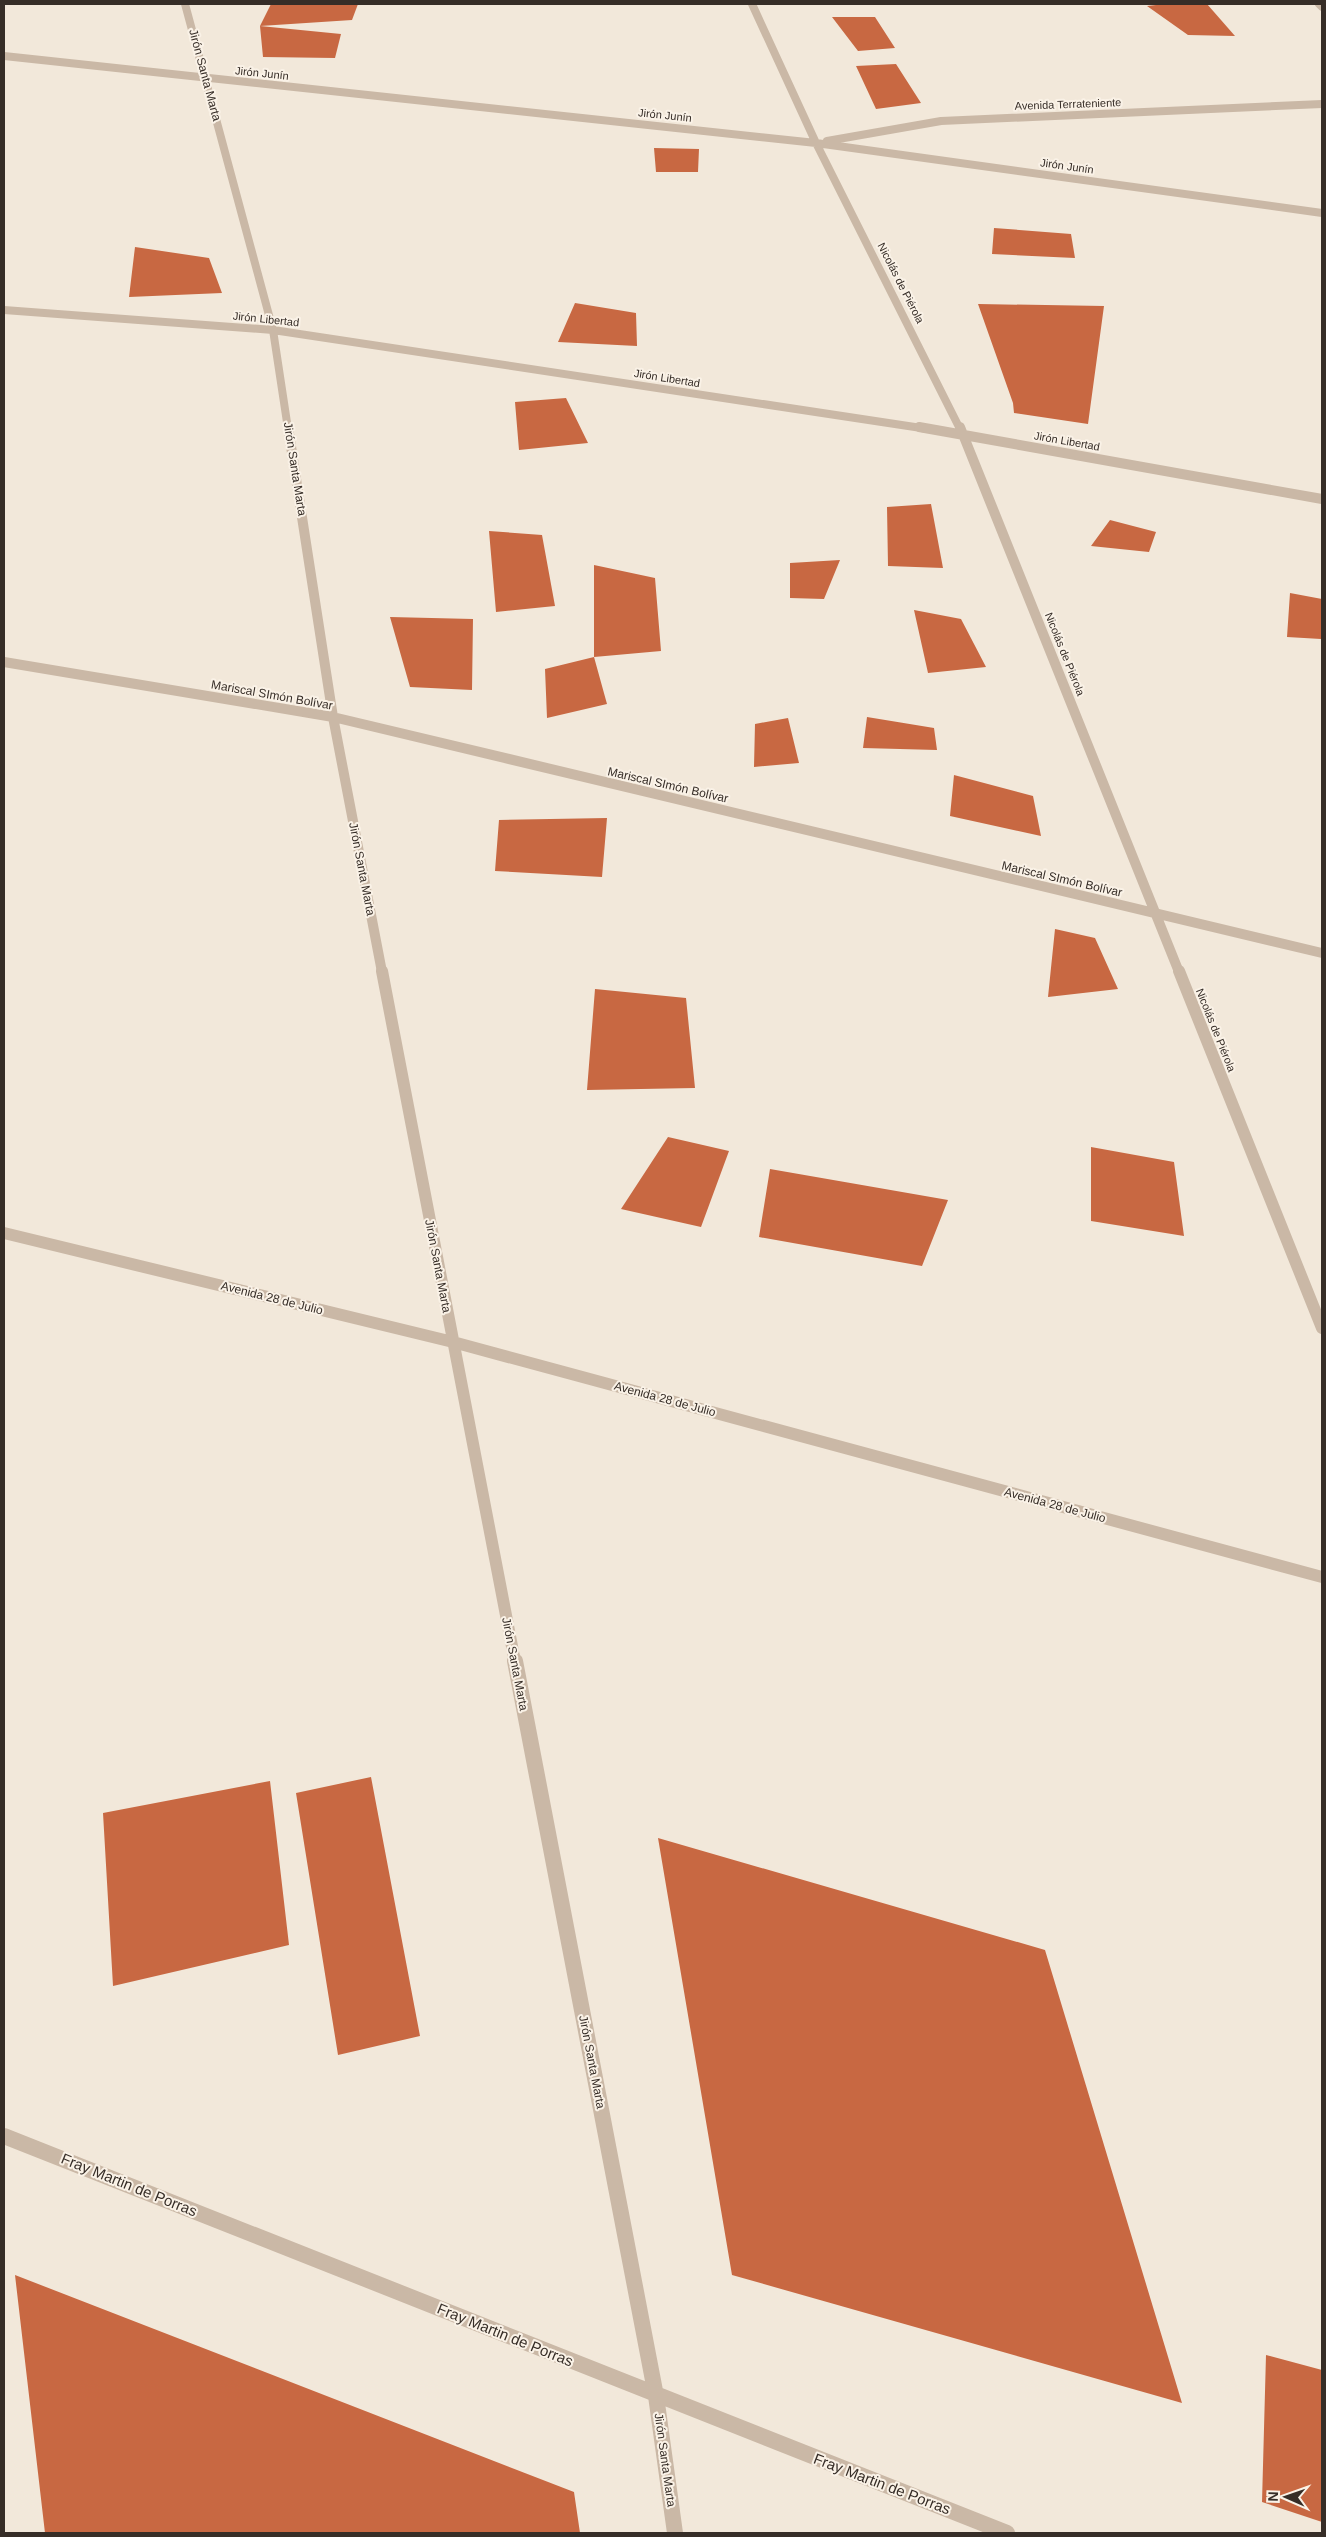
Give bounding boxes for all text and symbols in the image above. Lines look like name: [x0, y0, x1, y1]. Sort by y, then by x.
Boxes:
street label: Jirón Santa Marta: [186, 27, 224, 123]
street label: Jirón Junín: [235, 64, 289, 82]
street label: Avenida Terrateniente: [1015, 96, 1121, 112]
street label: Jirón Junín: [638, 106, 692, 124]
street label: Jirón Junín: [1040, 156, 1094, 176]
street label: Nicolás de Piérola: [876, 241, 927, 326]
street label: Jirón Libertad: [232, 310, 300, 328]
street label: Jirón Libertad: [633, 367, 701, 389]
street label: Jirón Santa Marta: [281, 421, 309, 517]
street label: Jirón Libertad: [1033, 429, 1101, 453]
street label: Nicolás de Piérola: [1043, 611, 1087, 698]
street label: Mariscal SImón Bolívar: [210, 677, 334, 713]
street label: Mariscal SImón Bolívar: [606, 764, 730, 806]
street label: Jirón Santa Marta: [346, 821, 378, 917]
street label: Mariscal SImón Bolívar: [1000, 858, 1124, 900]
street label: Nicolás de Piérola: [1194, 987, 1238, 1074]
street label: Jirón Santa Marta: [422, 1218, 454, 1314]
street label: Avenida 28 de Julio: [220, 1279, 325, 1318]
street label: Avenida 28 de Julio: [613, 1379, 718, 1419]
street label: Avenida 28 de Julio: [1003, 1485, 1108, 1525]
street label: Jirón Santa Marta: [499, 1616, 531, 1712]
street label: Jirón Santa Marta: [576, 2014, 608, 2110]
street label: Fray Martin de Porras: [59, 2149, 200, 2220]
street label: Fray Martin de Porras: [435, 2299, 576, 2370]
street label: Jirón Santa Marta: [651, 2412, 679, 2508]
street label: Fray Martin de Porras: [811, 2450, 953, 2517]
north arrow: [1261, 2472, 1311, 2522]
text: N: [1265, 2491, 1281, 2502]

